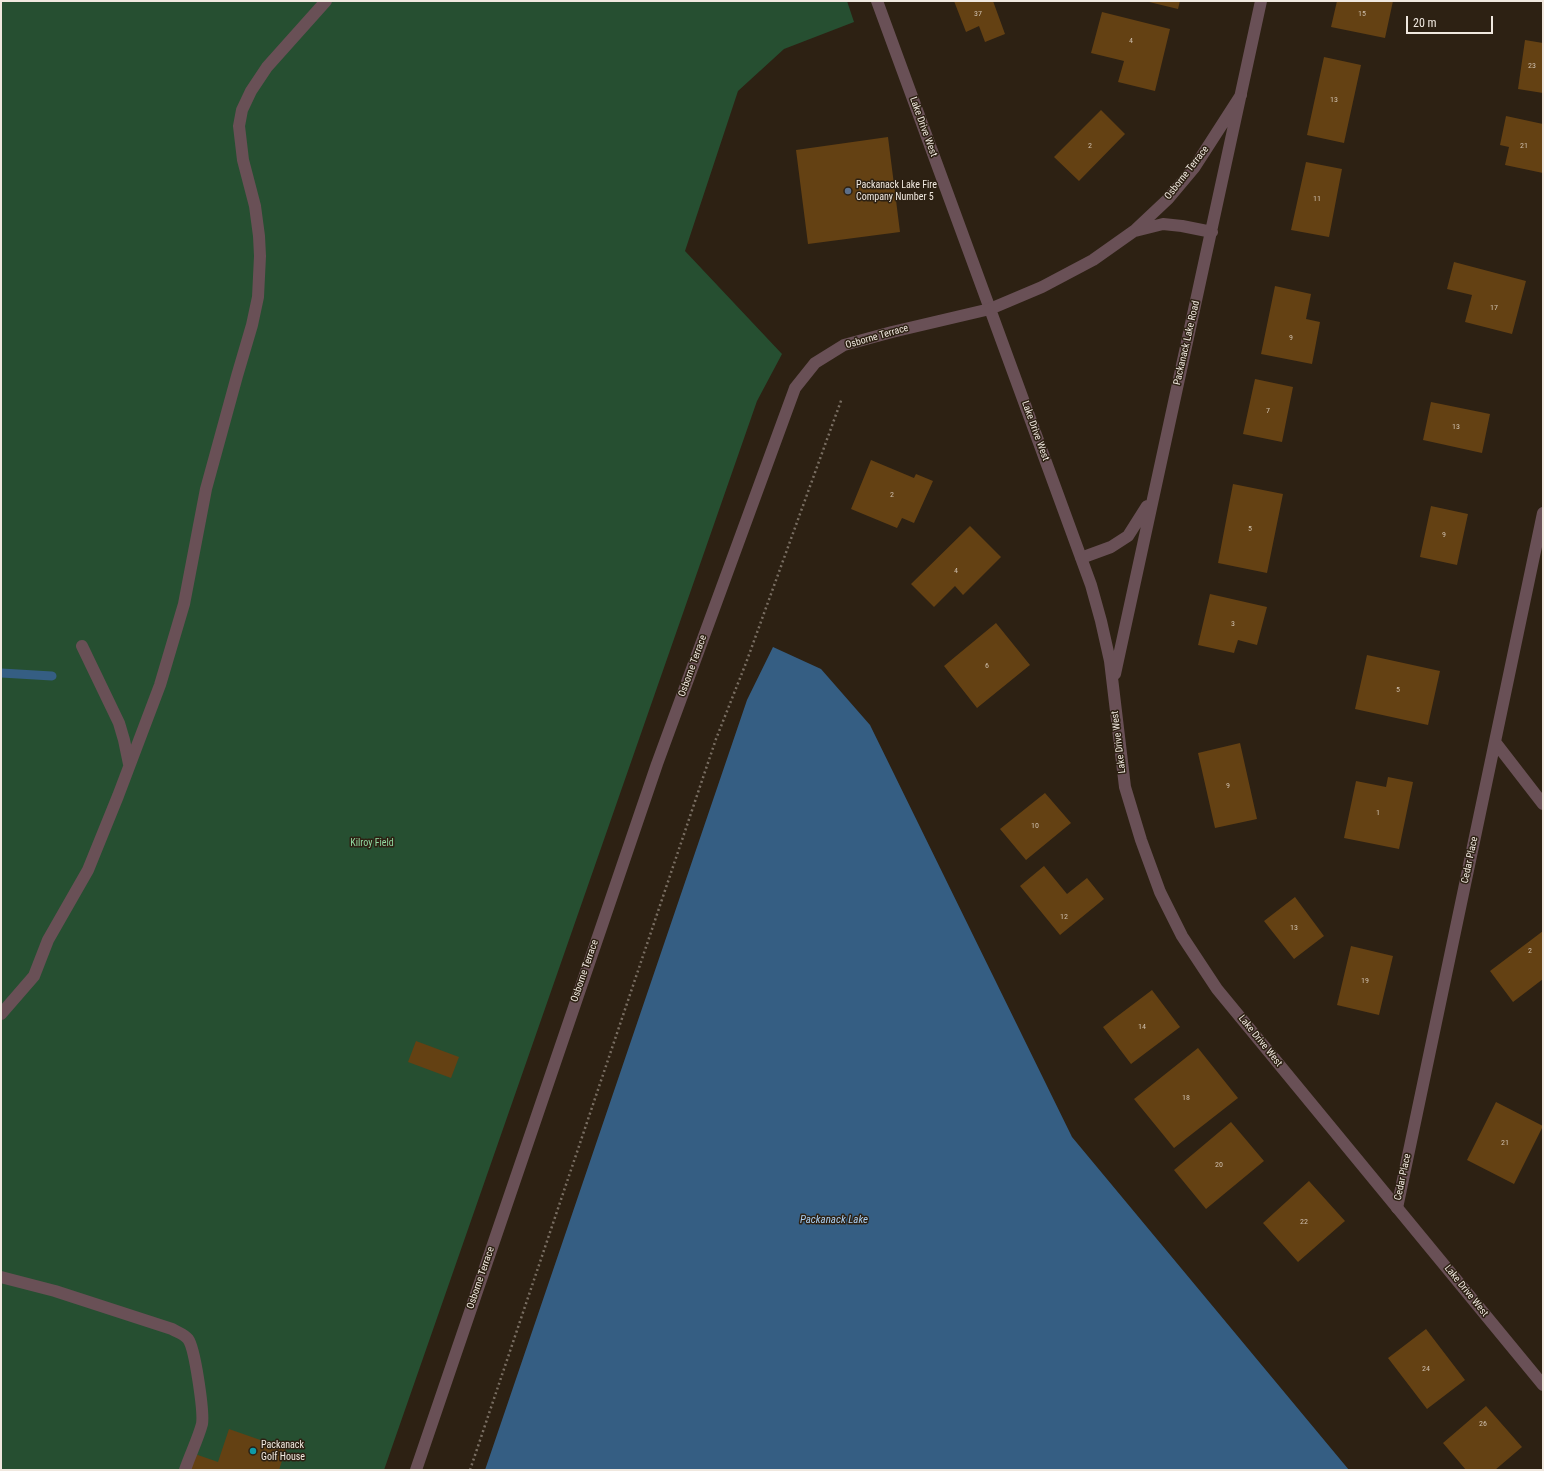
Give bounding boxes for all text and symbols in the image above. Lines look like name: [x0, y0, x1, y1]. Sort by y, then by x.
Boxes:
scale bar: [1408, 8, 1495, 34]
house number: 37: [974, 9, 982, 19]
house number: 15: [1358, 9, 1366, 19]
text: 20 m: [1413, 16, 1437, 30]
house number: 4: [1129, 36, 1133, 46]
house number: 23: [1528, 61, 1536, 71]
street label: Lake Drive West: [907, 95, 939, 159]
house number: 13: [1330, 95, 1338, 105]
house number: 2: [1088, 141, 1092, 151]
house number: 21: [1520, 141, 1528, 151]
street label: Osborne Terrace: [1162, 144, 1212, 202]
place label: Packanack Lake Fire Company Number 5: [856, 179, 937, 202]
marker: Packanack Lake Fire Company Number 5: [843, 186, 853, 196]
house number: 11: [1313, 194, 1321, 204]
street label: Packanack Lake Road: [1171, 300, 1203, 386]
house number: 17: [1490, 303, 1498, 313]
street label: Osborne Terrace: [844, 322, 910, 352]
house number: 9: [1289, 333, 1293, 343]
street label: Lake Drive West: [1019, 399, 1051, 463]
house number: 7: [1266, 406, 1270, 416]
house number: 13: [1452, 422, 1460, 432]
house number: 2: [890, 490, 894, 500]
house number: 5: [1248, 524, 1252, 534]
house number: 9: [1442, 530, 1446, 540]
house number: 4: [954, 566, 958, 576]
house number: 3: [1231, 619, 1235, 629]
street label: Osborne Terrace: [676, 634, 710, 698]
house number: 6: [985, 661, 989, 671]
house number: 5: [1396, 685, 1400, 695]
street label: Lake Drive West: [1109, 710, 1129, 774]
house number: 9: [1226, 781, 1230, 791]
house number: 1: [1376, 808, 1380, 818]
house number: 10: [1031, 821, 1039, 831]
street label: Cedar Place: [1459, 836, 1481, 884]
park label: Kilroy Field: [350, 837, 394, 849]
house number: 12: [1060, 912, 1068, 922]
house number: 13: [1290, 923, 1298, 933]
street label: Osborne Terrace: [569, 938, 601, 1004]
house number: 2: [1528, 946, 1532, 956]
house number: 19: [1361, 976, 1369, 986]
street label: Lake Drive West: [1236, 1013, 1284, 1069]
house number: 14: [1138, 1022, 1146, 1032]
house number: 18: [1182, 1093, 1190, 1103]
house number: 21: [1501, 1138, 1509, 1148]
street label: Cedar Place: [1392, 1153, 1414, 1201]
house number: 20: [1215, 1160, 1223, 1170]
water label: Packanack Lake: [800, 1213, 868, 1227]
house number: 22: [1300, 1217, 1308, 1227]
street label: Osborne Terrace: [465, 1245, 497, 1311]
street label: Lake Drive West: [1442, 1263, 1490, 1319]
house number: 24: [1422, 1364, 1430, 1374]
house number: 26: [1479, 1419, 1487, 1429]
place label: Packanack Golf House: [261, 1439, 305, 1462]
marker: Packanack Golf House: [248, 1446, 258, 1456]

